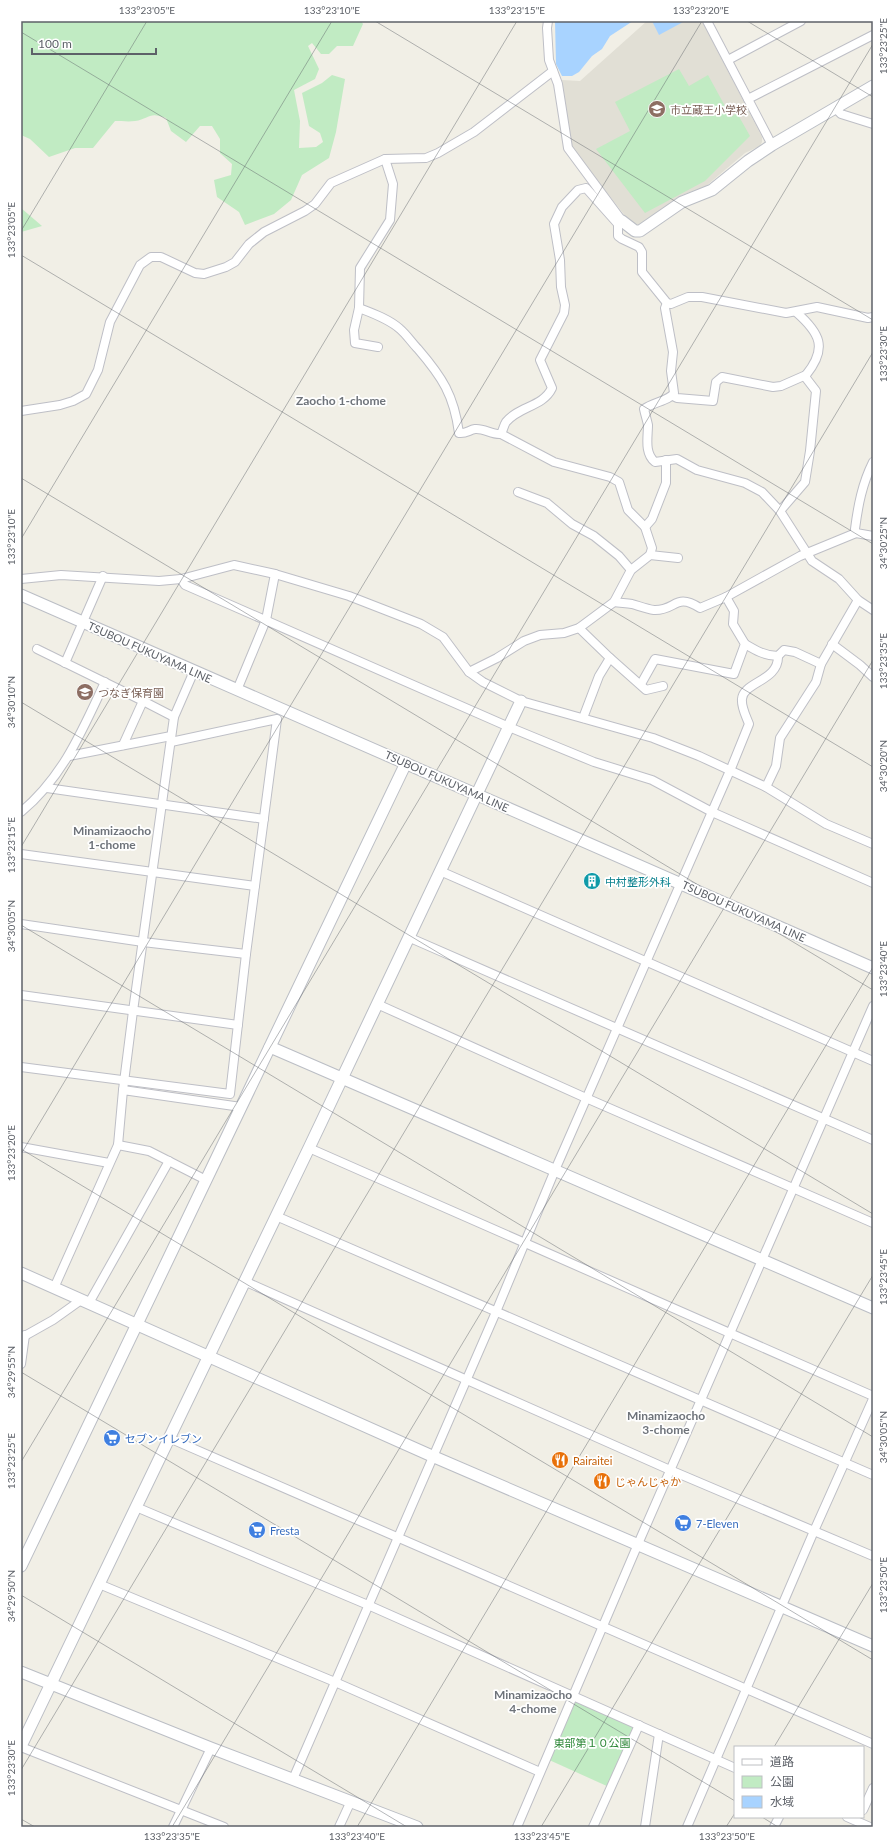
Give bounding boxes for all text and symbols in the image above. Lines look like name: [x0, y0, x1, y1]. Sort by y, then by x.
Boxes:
text: 133°23'05"E: [119, 4, 175, 16]
text: 133°23'10"E: [304, 4, 360, 16]
text: 133°23'15"E: [489, 4, 545, 16]
text: 133°23'20"E: [673, 4, 729, 16]
text: 133°23'25"E: [877, 18, 889, 74]
scale bar: [32, 30, 156, 56]
text: 100 m: [38, 36, 72, 51]
school or university icon: 市立蔵王小学校: [647, 99, 667, 119]
place label: 市立蔵王小学校: [670, 103, 747, 116]
text: 133°23'05"E: [5, 202, 17, 258]
text: 133°23'30"E: [877, 326, 889, 382]
district label: Zaocho 1-chome: [296, 393, 387, 408]
text: 133°23'10"E: [5, 509, 17, 565]
text: 34°30'25"N: [877, 517, 889, 569]
street label: TSUBOU FUKUYAMA LINE: [86, 619, 214, 685]
text: 133°23'35"E: [877, 633, 889, 689]
text: 34°30'10"N: [5, 676, 17, 728]
school or university icon: つなぎ保育園: [75, 682, 95, 702]
place label: つなぎ保育園: [98, 686, 164, 699]
text: 34°30'20"N: [877, 740, 889, 792]
street label: TSUBOU FUKUYAMA LINE: [383, 748, 511, 814]
text: 133°23'15"E: [5, 817, 17, 873]
district label: Minamizaocho 1-chome: [73, 823, 151, 852]
building icon: 中村整形外科: [582, 871, 602, 891]
place label: 中村整形外科: [605, 875, 671, 888]
street label: TSUBOU FUKUYAMA LINE: [680, 878, 808, 944]
text: 34°30'05"N: [5, 900, 17, 952]
text: 133°23'40"E: [877, 941, 889, 997]
text: 133°23'20"E: [5, 1125, 17, 1181]
text: 133°23'45"E: [877, 1249, 889, 1305]
text: 34°29'55"N: [5, 1346, 17, 1398]
district label: Minamizaocho 3-chome: [627, 1408, 705, 1437]
text: 34°30'05"N: [877, 1411, 889, 1463]
supermarket icon: セブンイレブン: [102, 1428, 122, 1448]
place label: セブンイレブン: [125, 1432, 202, 1445]
text: 133°23'25"E: [5, 1433, 17, 1489]
restaurant icon: Rairaitei: [550, 1450, 570, 1470]
place label: Rairaitei: [573, 1454, 613, 1467]
restaurant icon: じゃんじゃか: [592, 1471, 612, 1491]
place label: じゃんじゃか: [615, 1475, 681, 1488]
supermarket icon: 7-Eleven: [673, 1513, 693, 1533]
place label: 7-Eleven: [696, 1517, 739, 1530]
supermarket icon: Fresta: [247, 1520, 267, 1540]
place label: Fresta: [270, 1524, 300, 1537]
text: 133°23'50"E: [877, 1557, 889, 1613]
text: 34°29'50"N: [5, 1570, 17, 1622]
district label: Minamizaocho 4-chome: [494, 1687, 572, 1716]
park label: 東部第１０公園: [554, 1736, 631, 1749]
text: 133°23'30"E: [5, 1740, 17, 1796]
legend: [734, 1746, 864, 1818]
text: 道路: [770, 1754, 794, 1769]
text: 公園: [770, 1774, 794, 1789]
text: 水域: [770, 1794, 794, 1809]
text: 133°23'35"E: [144, 1830, 200, 1842]
text: 133°23'40"E: [329, 1830, 385, 1842]
text: 133°23'45"E: [514, 1830, 570, 1842]
text: 133°23'50"E: [699, 1830, 755, 1842]

